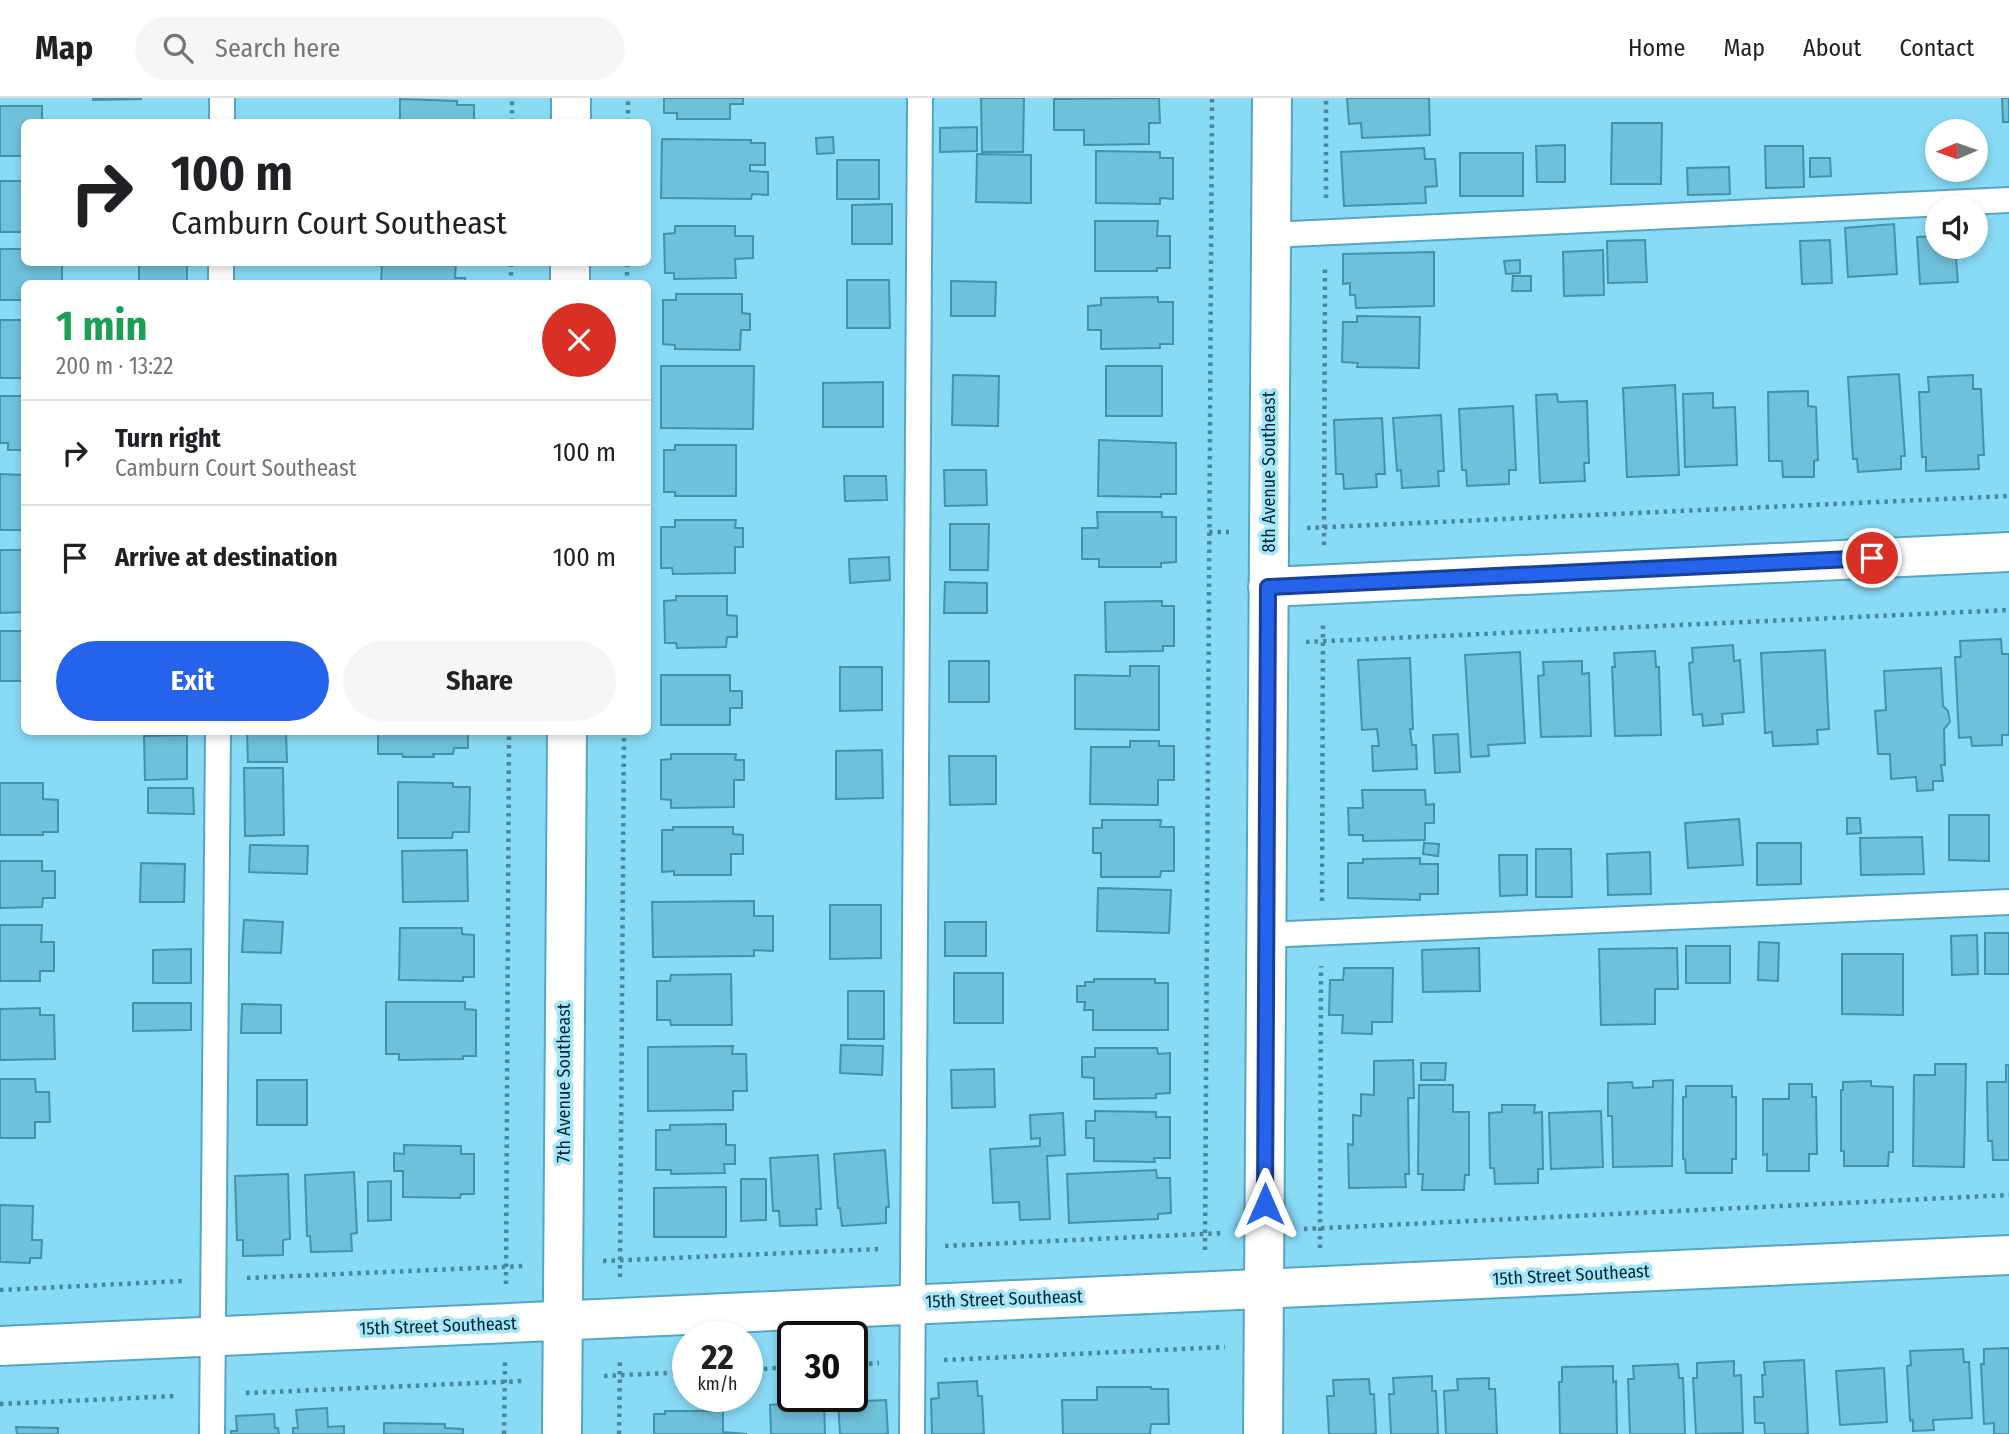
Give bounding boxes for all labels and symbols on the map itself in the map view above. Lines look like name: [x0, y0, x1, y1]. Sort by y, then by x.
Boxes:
north arrow: [1925, 119, 1988, 182]
street label: 8th Avenue Southeast: [1258, 391, 1280, 553]
pin: [1842, 528, 1902, 588]
street label: 7th Avenue Southeast: [553, 1003, 575, 1163]
position arrow: [1228, 1167, 1302, 1241]
street label: 15th Street Southeast: [1492, 1260, 1650, 1290]
street label: 15th Street Southeast: [925, 1285, 1083, 1313]
street label: 15th Street Southeast: [359, 1312, 517, 1340]
speed limit sign: 30: [777, 1321, 868, 1412]

